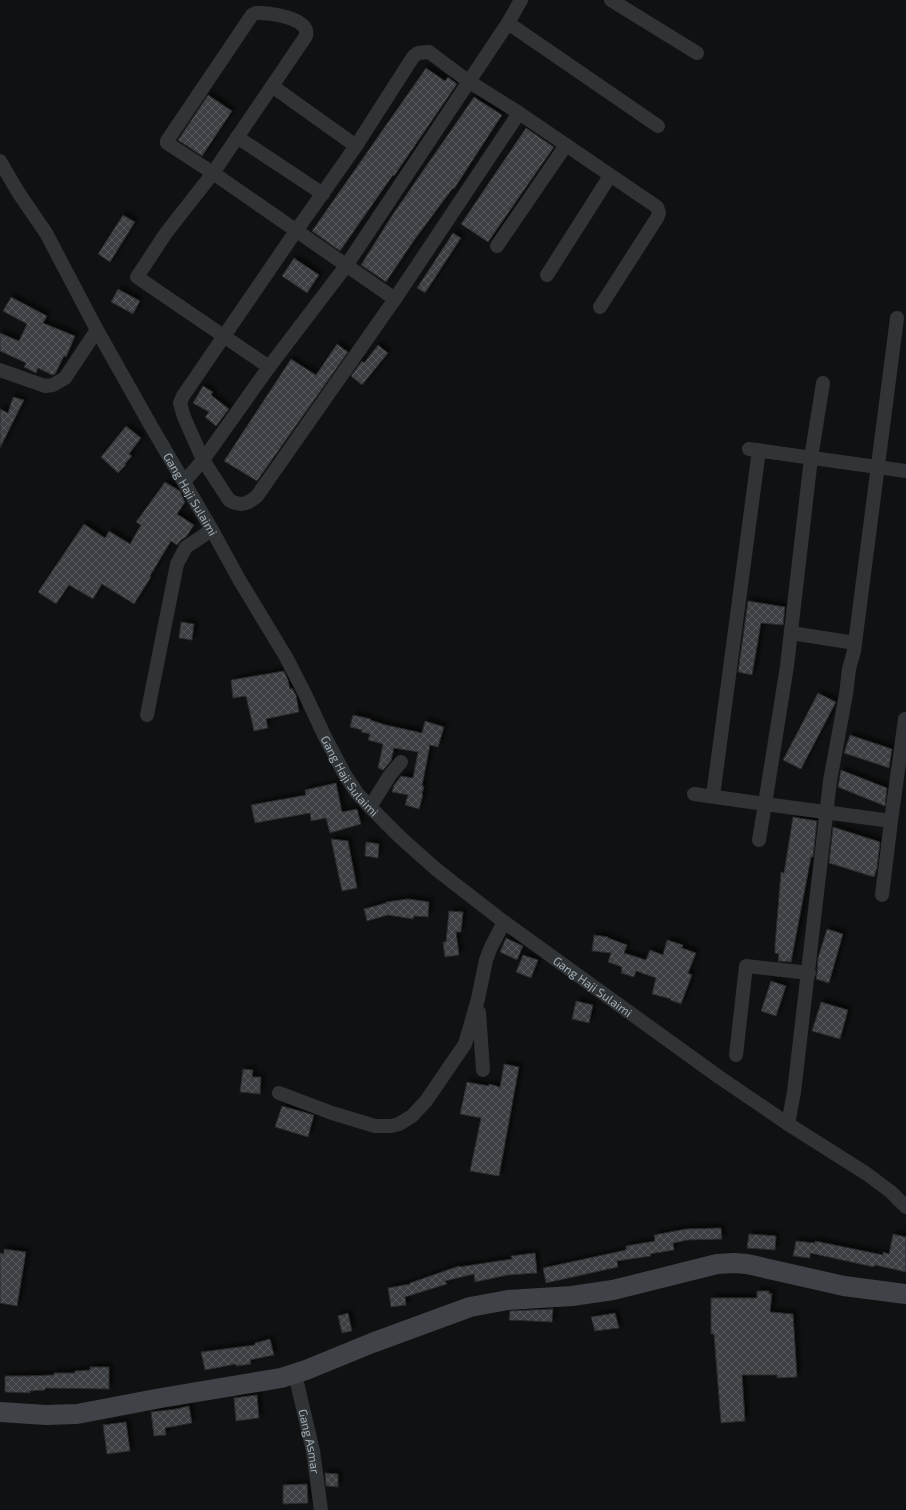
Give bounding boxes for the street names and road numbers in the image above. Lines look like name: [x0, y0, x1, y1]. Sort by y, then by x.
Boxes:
street label: Gang Haji Sulaimi: [161, 450, 221, 538]
street label: Gang Haji Sulaimi: [318, 733, 382, 819]
street label: Gang Haji Sulaimi: [551, 953, 635, 1019]
street label: Gang Asmar: [296, 1408, 323, 1475]

